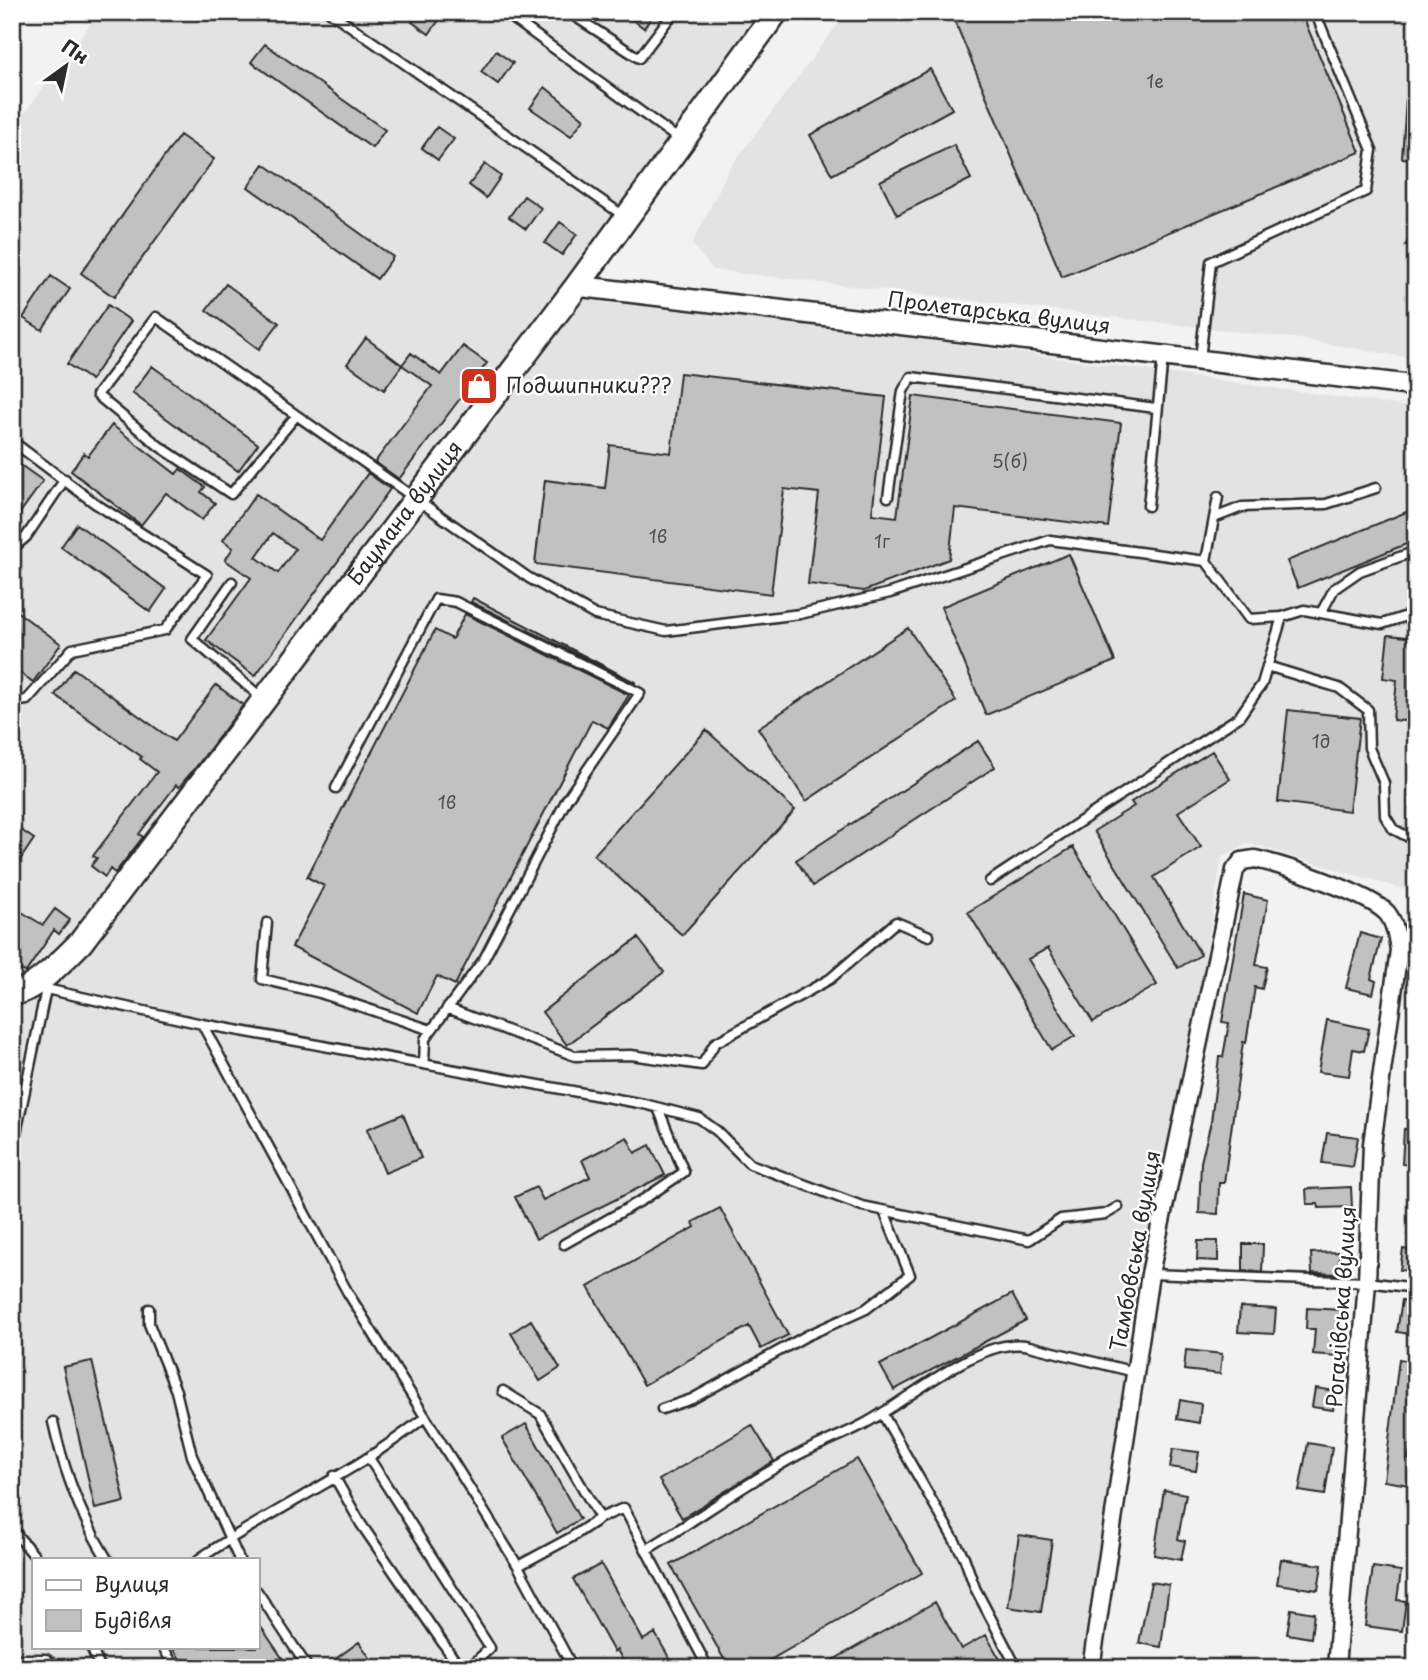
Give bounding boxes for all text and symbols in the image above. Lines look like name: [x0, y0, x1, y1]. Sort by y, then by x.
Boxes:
north arrow: [32, 32, 102, 102]
text: Пн: [57, 32, 95, 70]
house number: 1е: [1146, 67, 1164, 94]
street label: Пролетарська вулиця: [886, 281, 1112, 341]
shop icon: Подшипники???: [458, 365, 500, 407]
place label: Подшипники???: [506, 368, 671, 400]
street label: Баумана вулиця: [338, 433, 469, 591]
house number: 5(б): [992, 447, 1028, 474]
house number: 1в: [649, 522, 667, 549]
house number: 1г: [874, 527, 891, 554]
house number: 1д: [1312, 727, 1330, 754]
house number: 1в: [438, 788, 456, 815]
street label: Тамбовська вулиця: [1101, 1148, 1167, 1354]
street label: Рогачівська вулиця: [1317, 1205, 1363, 1409]
legend: [32, 1558, 259, 1648]
text: Вулиця: [94, 1567, 170, 1599]
text: Будівля: [94, 1603, 172, 1635]

